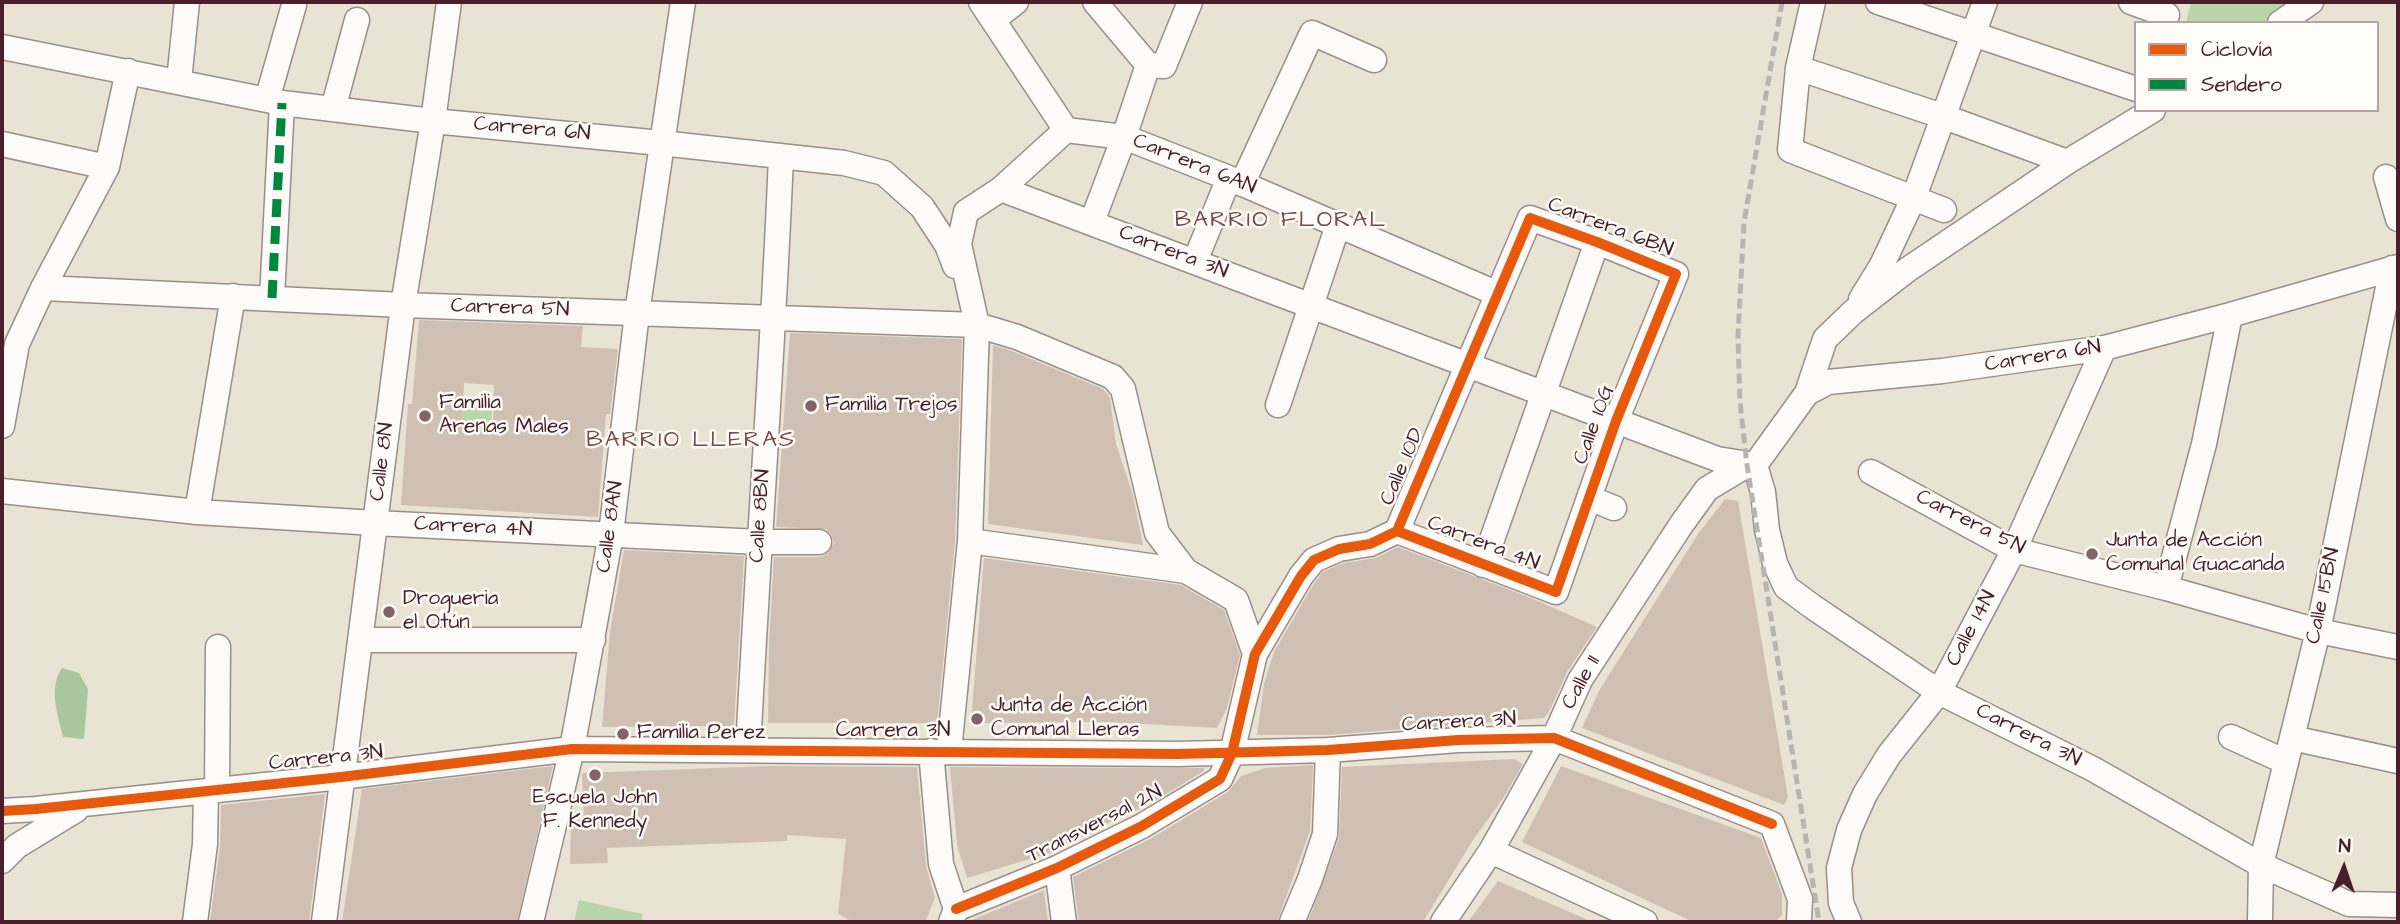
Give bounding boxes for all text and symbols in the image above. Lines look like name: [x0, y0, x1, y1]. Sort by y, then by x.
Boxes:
legend: [2134, 21, 2379, 112]
text: Ciclovía: [2201, 35, 2272, 64]
text: Sendero: [2201, 70, 2282, 99]
street label: Carrera 6N: [473, 112, 591, 148]
street label: Carrera 6AN: [1129, 129, 1259, 201]
street label: Carrera 6BN: [1544, 193, 1676, 263]
district label: BARRIO FLORAL: [1176, 207, 1386, 235]
street label: Carrera 3N: [1115, 221, 1231, 285]
street label: Carrera 5N: [450, 294, 570, 324]
street label: Carrera 6N: [1983, 335, 2103, 379]
street label: Calle 10G: [1569, 382, 1621, 468]
place label: Familia Arenas Males: [439, 391, 569, 441]
place label: Familia Trejos: [825, 393, 957, 419]
marker: Familia Trejos: [803, 398, 819, 414]
marker: Familia Arenas Males: [417, 408, 433, 424]
street label: Calle 8N: [366, 421, 400, 503]
street label: Calle 10D: [1375, 425, 1431, 509]
district label: BARRIO LLERAS: [588, 427, 794, 455]
street label: Calle 8BN: [745, 468, 777, 564]
street label: Calle 8AN: [592, 480, 630, 574]
street label: Carrera 5N: [1911, 485, 2029, 561]
street label: Carrera 4N: [1423, 511, 1543, 577]
street label: Carrera 4N: [413, 512, 533, 544]
place label: Junta de Acción Comunal Guacanda: [2106, 529, 2284, 579]
marker: Junta de Acción Comunal Guacanda: [2084, 546, 2100, 562]
street label: Calle 15BN: [2302, 546, 2346, 646]
place label: Drogueria el Otún: [403, 587, 498, 637]
street label: Calle 14N: [1942, 587, 2002, 671]
marker: Drogueria el Otún: [381, 604, 397, 620]
street label: Calle 11: [1557, 652, 1607, 714]
place label: Junta de Acción Comunal Lleras: [991, 694, 1147, 744]
street label: Carrera 3N: [1971, 699, 2085, 773]
street label: Carrera 3N: [1401, 707, 1517, 739]
marker: Junta de Acción Comunal Lleras: [969, 711, 985, 727]
street label: Carrera 3N: [836, 719, 950, 745]
place label: Familia Perez: [637, 721, 765, 747]
marker: Familia Perez: [615, 726, 631, 742]
street label: Carrera 3N: [268, 740, 384, 778]
marker: Escuela John F. Kennedy: [587, 767, 603, 783]
street label: Transversal 2N: [1023, 780, 1167, 870]
place label: Escuela John F. Kennedy: [533, 786, 657, 836]
north arrow: [2309, 833, 2379, 903]
text: N: [2338, 833, 2351, 860]

